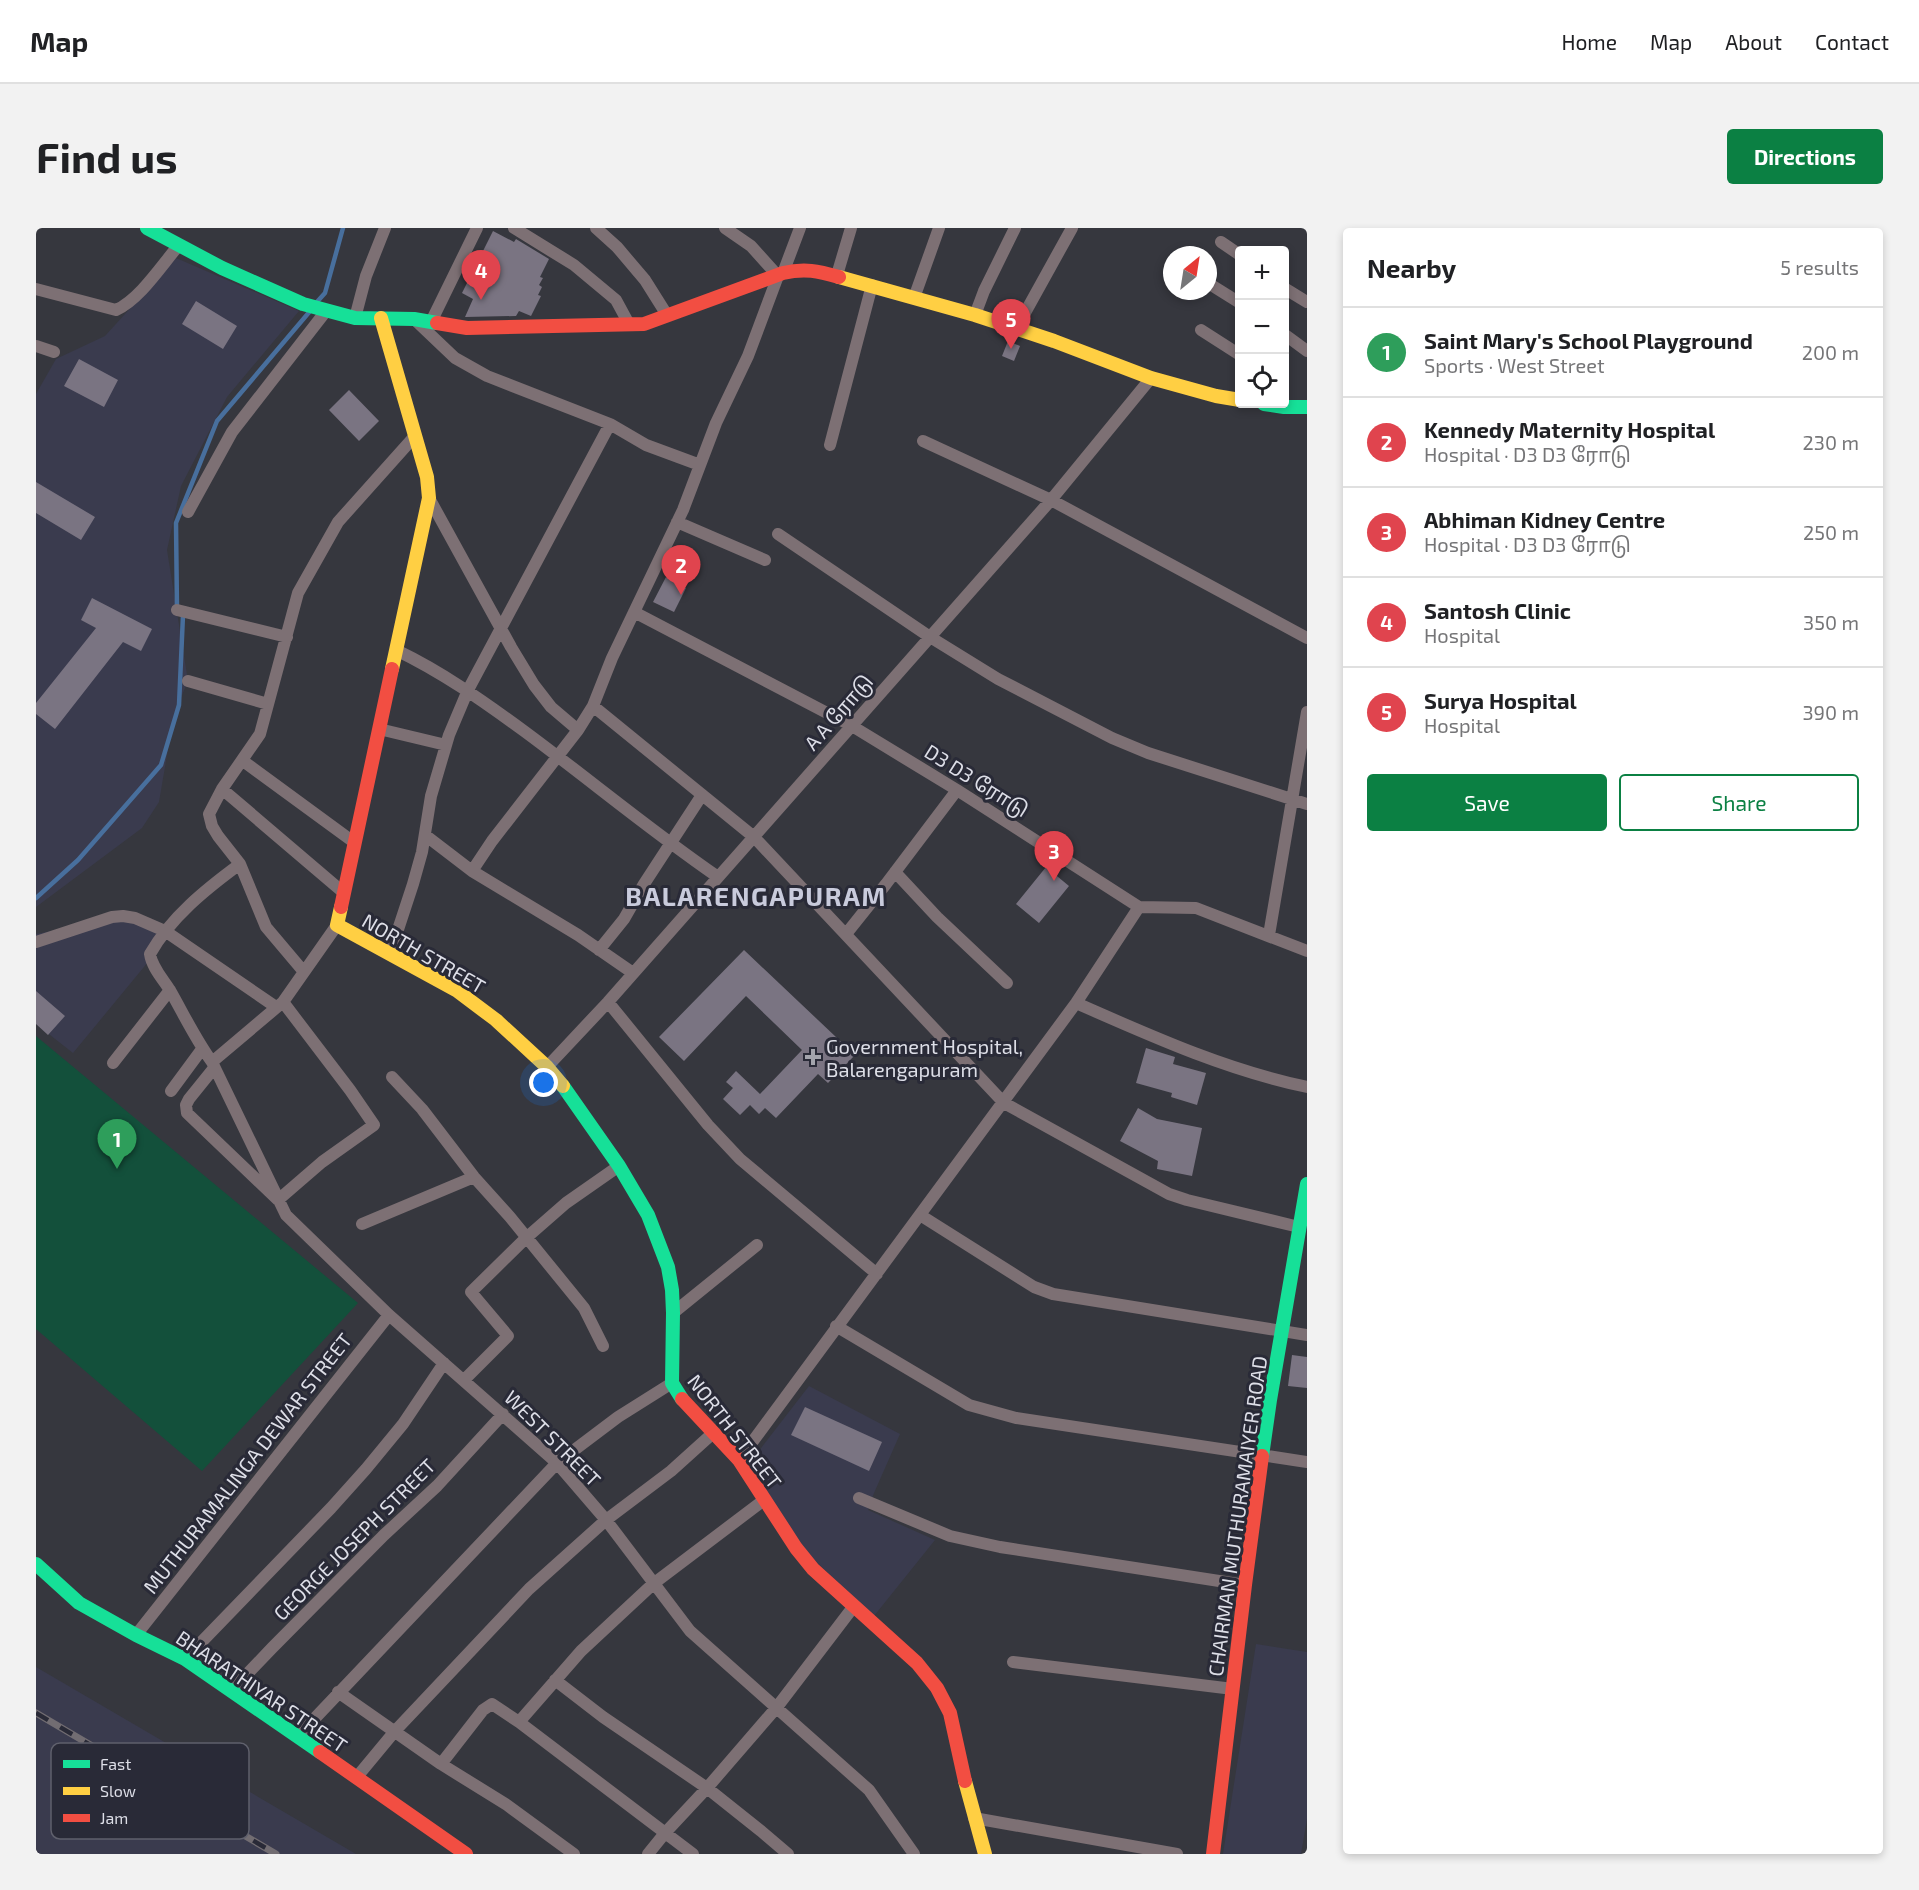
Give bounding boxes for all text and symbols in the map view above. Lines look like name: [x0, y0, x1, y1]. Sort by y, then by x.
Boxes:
text: Map: [30, 24, 88, 58]
text: Home: [1561, 29, 1617, 54]
text: Map: [1650, 29, 1692, 54]
text: About: [1725, 29, 1782, 54]
text: Contact: [1815, 29, 1889, 54]
button: Directions: [1727, 129, 1883, 184]
text: Find us: [36, 131, 178, 181]
north arrow: [1163, 246, 1217, 300]
map controls: [1235, 246, 1289, 408]
button: +: [1235, 246, 1289, 300]
pin: 4: [462, 250, 500, 300]
text: Nearby: [1367, 252, 1456, 283]
text: 5 results: [1780, 255, 1859, 279]
pin: 5: [992, 300, 1030, 349]
button: −: [1235, 300, 1289, 354]
text: Saint Mary's School Playground: [1424, 327, 1753, 353]
text: 1: [1382, 340, 1391, 364]
text: 200 m: [1802, 340, 1859, 364]
text: Sports · West Street: [1424, 353, 1605, 377]
button: locate: [1235, 354, 1289, 408]
text: Kennedy Maternity Hospital: [1424, 416, 1715, 442]
text: 2: [1381, 430, 1392, 454]
text: 230 m: [1803, 430, 1859, 454]
text: Hospital · D3 D3 ரோடு: [1424, 442, 1631, 466]
text: Abhiman Kidney Centre: [1424, 506, 1665, 532]
text: 3: [1381, 520, 1392, 544]
text: 250 m: [1803, 520, 1859, 544]
text: Hospital · D3 D3 ரோடு: [1424, 532, 1631, 556]
pin: 2: [662, 546, 700, 595]
text: Santosh Clinic: [1424, 597, 1571, 623]
text: 4: [1380, 610, 1393, 634]
text: 350 m: [1803, 610, 1859, 634]
text: Hospital: [1424, 623, 1500, 647]
street label: A A ரோடு: [799, 669, 879, 756]
text: Surya Hospital: [1424, 687, 1577, 713]
text: 5: [1381, 700, 1392, 724]
text: 390 m: [1802, 700, 1859, 724]
text: Hospital: [1424, 713, 1500, 737]
street label: D3 D3 ரோடு: [920, 739, 1033, 823]
button: Save: [1367, 774, 1607, 831]
button: Share: [1619, 774, 1859, 831]
pin: 3: [1034, 832, 1074, 881]
district label: BALARENGAPURAM: [625, 880, 887, 911]
street label: NORTH STREET: [358, 908, 490, 998]
place label: Government Hospital, Balarengapuram: [826, 1034, 1023, 1081]
marker: Government Hospital, Balarengapuram: [804, 1048, 822, 1066]
your location: [529, 1068, 558, 1097]
pin: 1: [98, 1120, 136, 1169]
street label: MUTHURAMALINGA DEWAR STREET: [138, 1328, 356, 1598]
street label: CHAIRMAN MUTHURAMAIYER ROAD: [1203, 1354, 1271, 1678]
street label: NORTH STREET: [683, 1369, 787, 1493]
street label: WEST STREET: [500, 1385, 606, 1491]
street label: GEORGE JOSEPH STREET: [268, 1453, 440, 1625]
street label: BHARATHIYAR STREET: [172, 1625, 352, 1757]
legend: [51, 1743, 249, 1839]
text: Fast: [100, 1754, 131, 1773]
text: Slow: [100, 1781, 136, 1800]
text: Jam: [100, 1808, 128, 1827]

